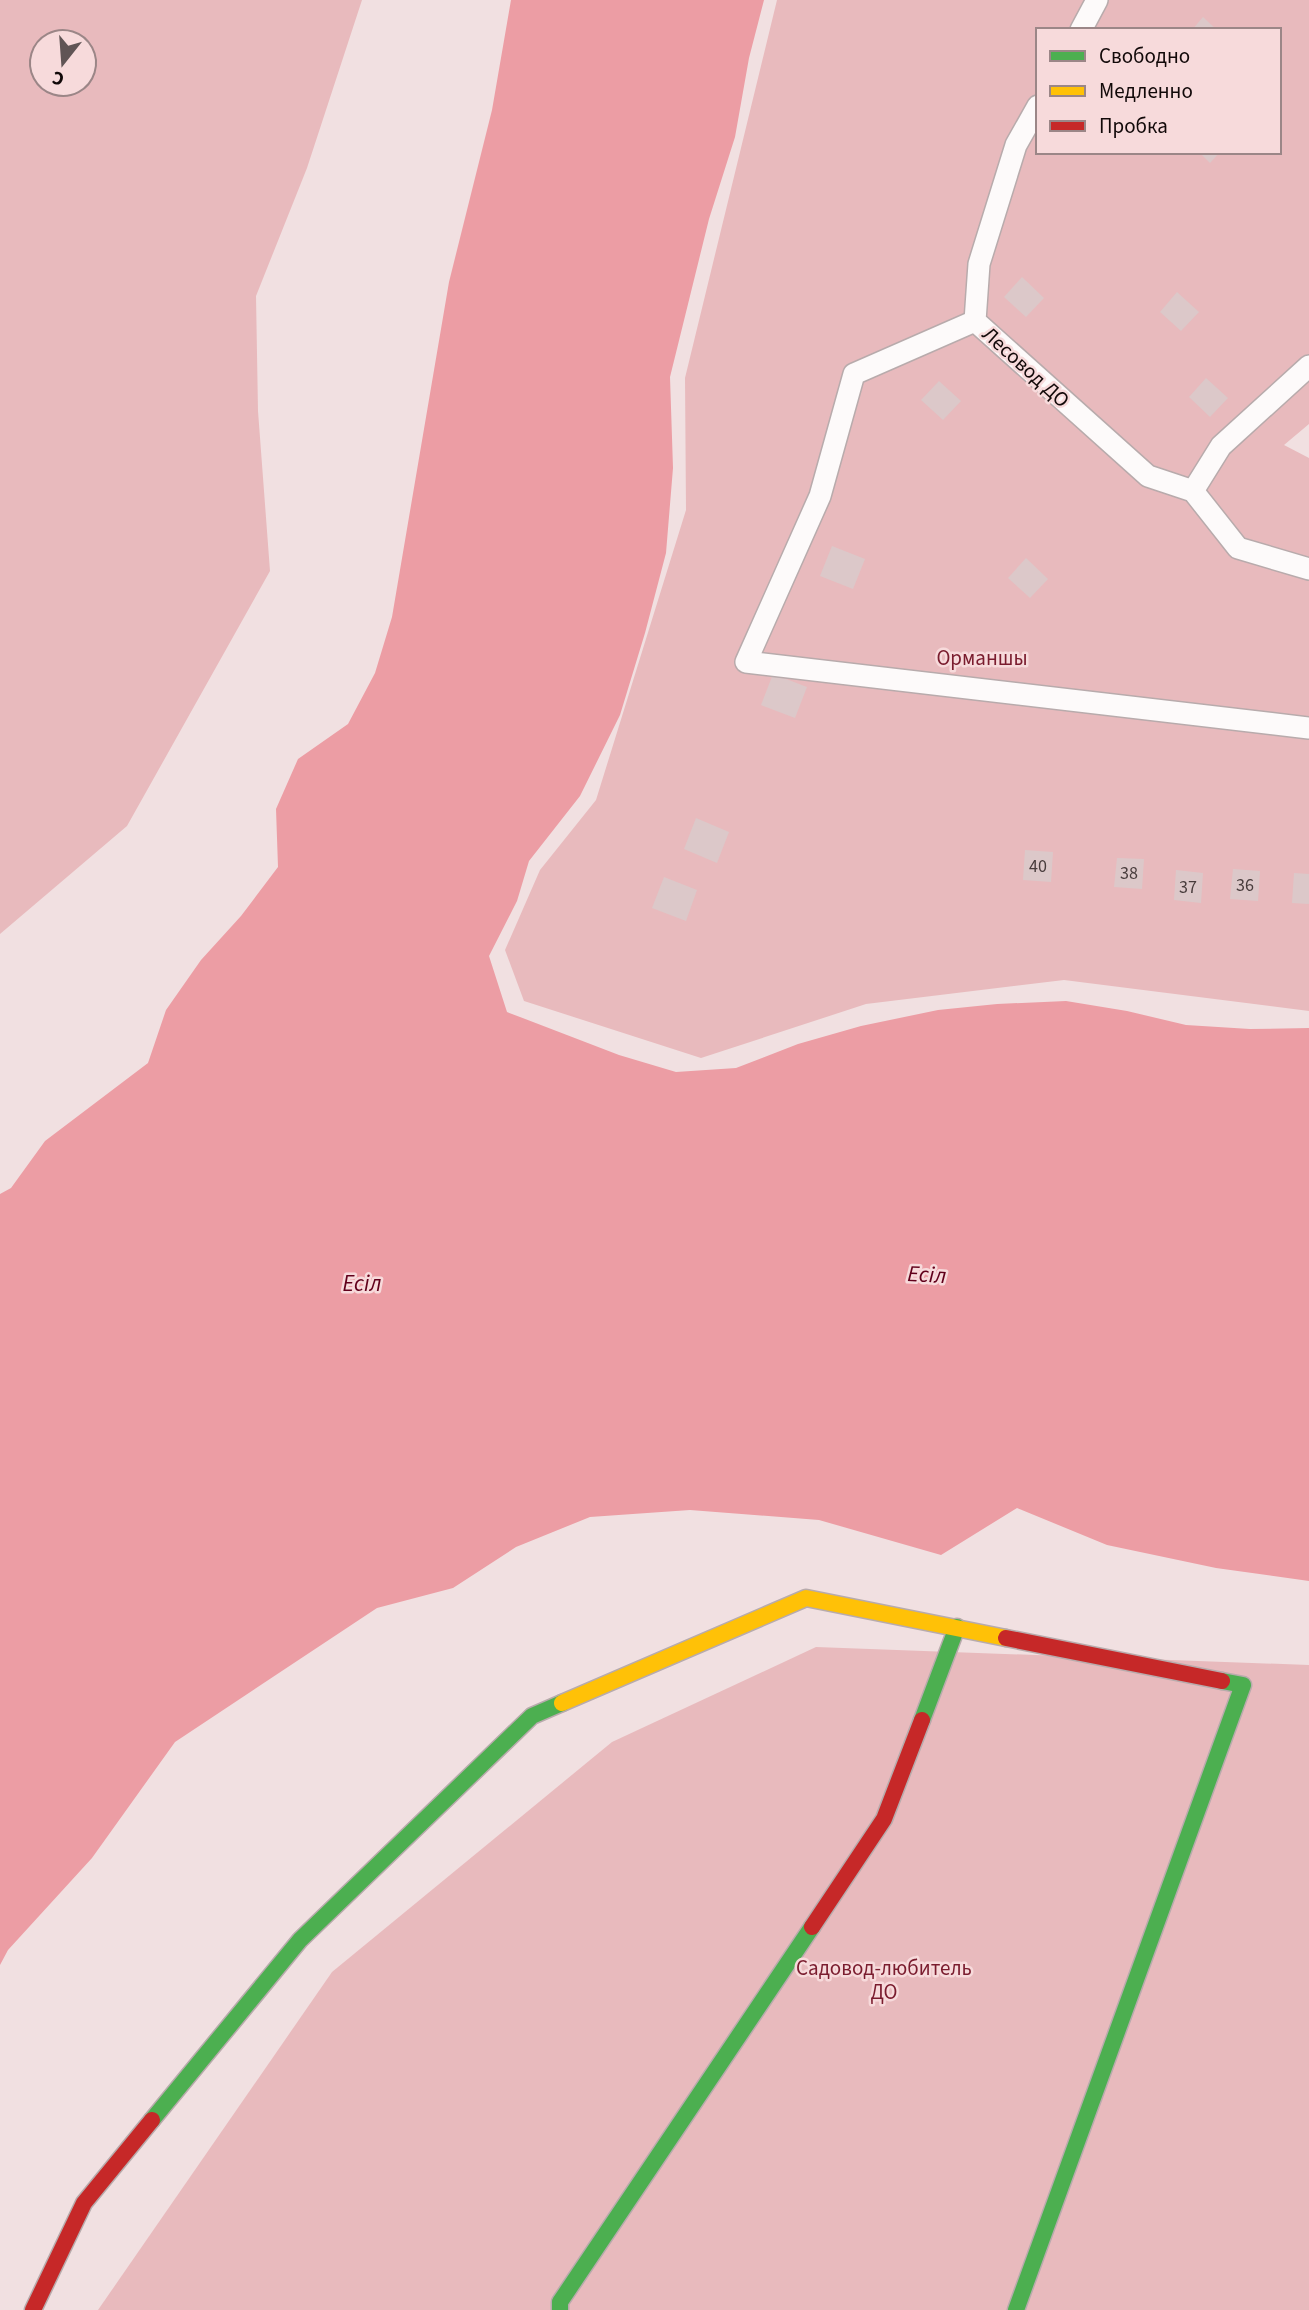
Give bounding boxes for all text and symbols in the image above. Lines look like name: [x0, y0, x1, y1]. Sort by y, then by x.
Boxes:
north arrow: [28, 28, 98, 98]
legend: [1036, 28, 1281, 154]
text: Свободно: [1099, 41, 1190, 71]
text: С: [49, 63, 68, 92]
text: Медленно: [1099, 76, 1193, 106]
text: Пробка: [1099, 111, 1168, 141]
street label: Лесовод ДО: [976, 319, 1076, 415]
park label: Орманшы: [936, 643, 1028, 673]
house number: 40: [1029, 854, 1047, 879]
house number: 38: [1120, 861, 1138, 886]
house number: 36: [1236, 873, 1254, 898]
house number: 37: [1179, 875, 1197, 900]
water label: Есіл: [907, 1257, 947, 1292]
water label: Есіл: [342, 1267, 382, 1300]
park label: Садовод-любитель ДО: [796, 1953, 972, 2007]

